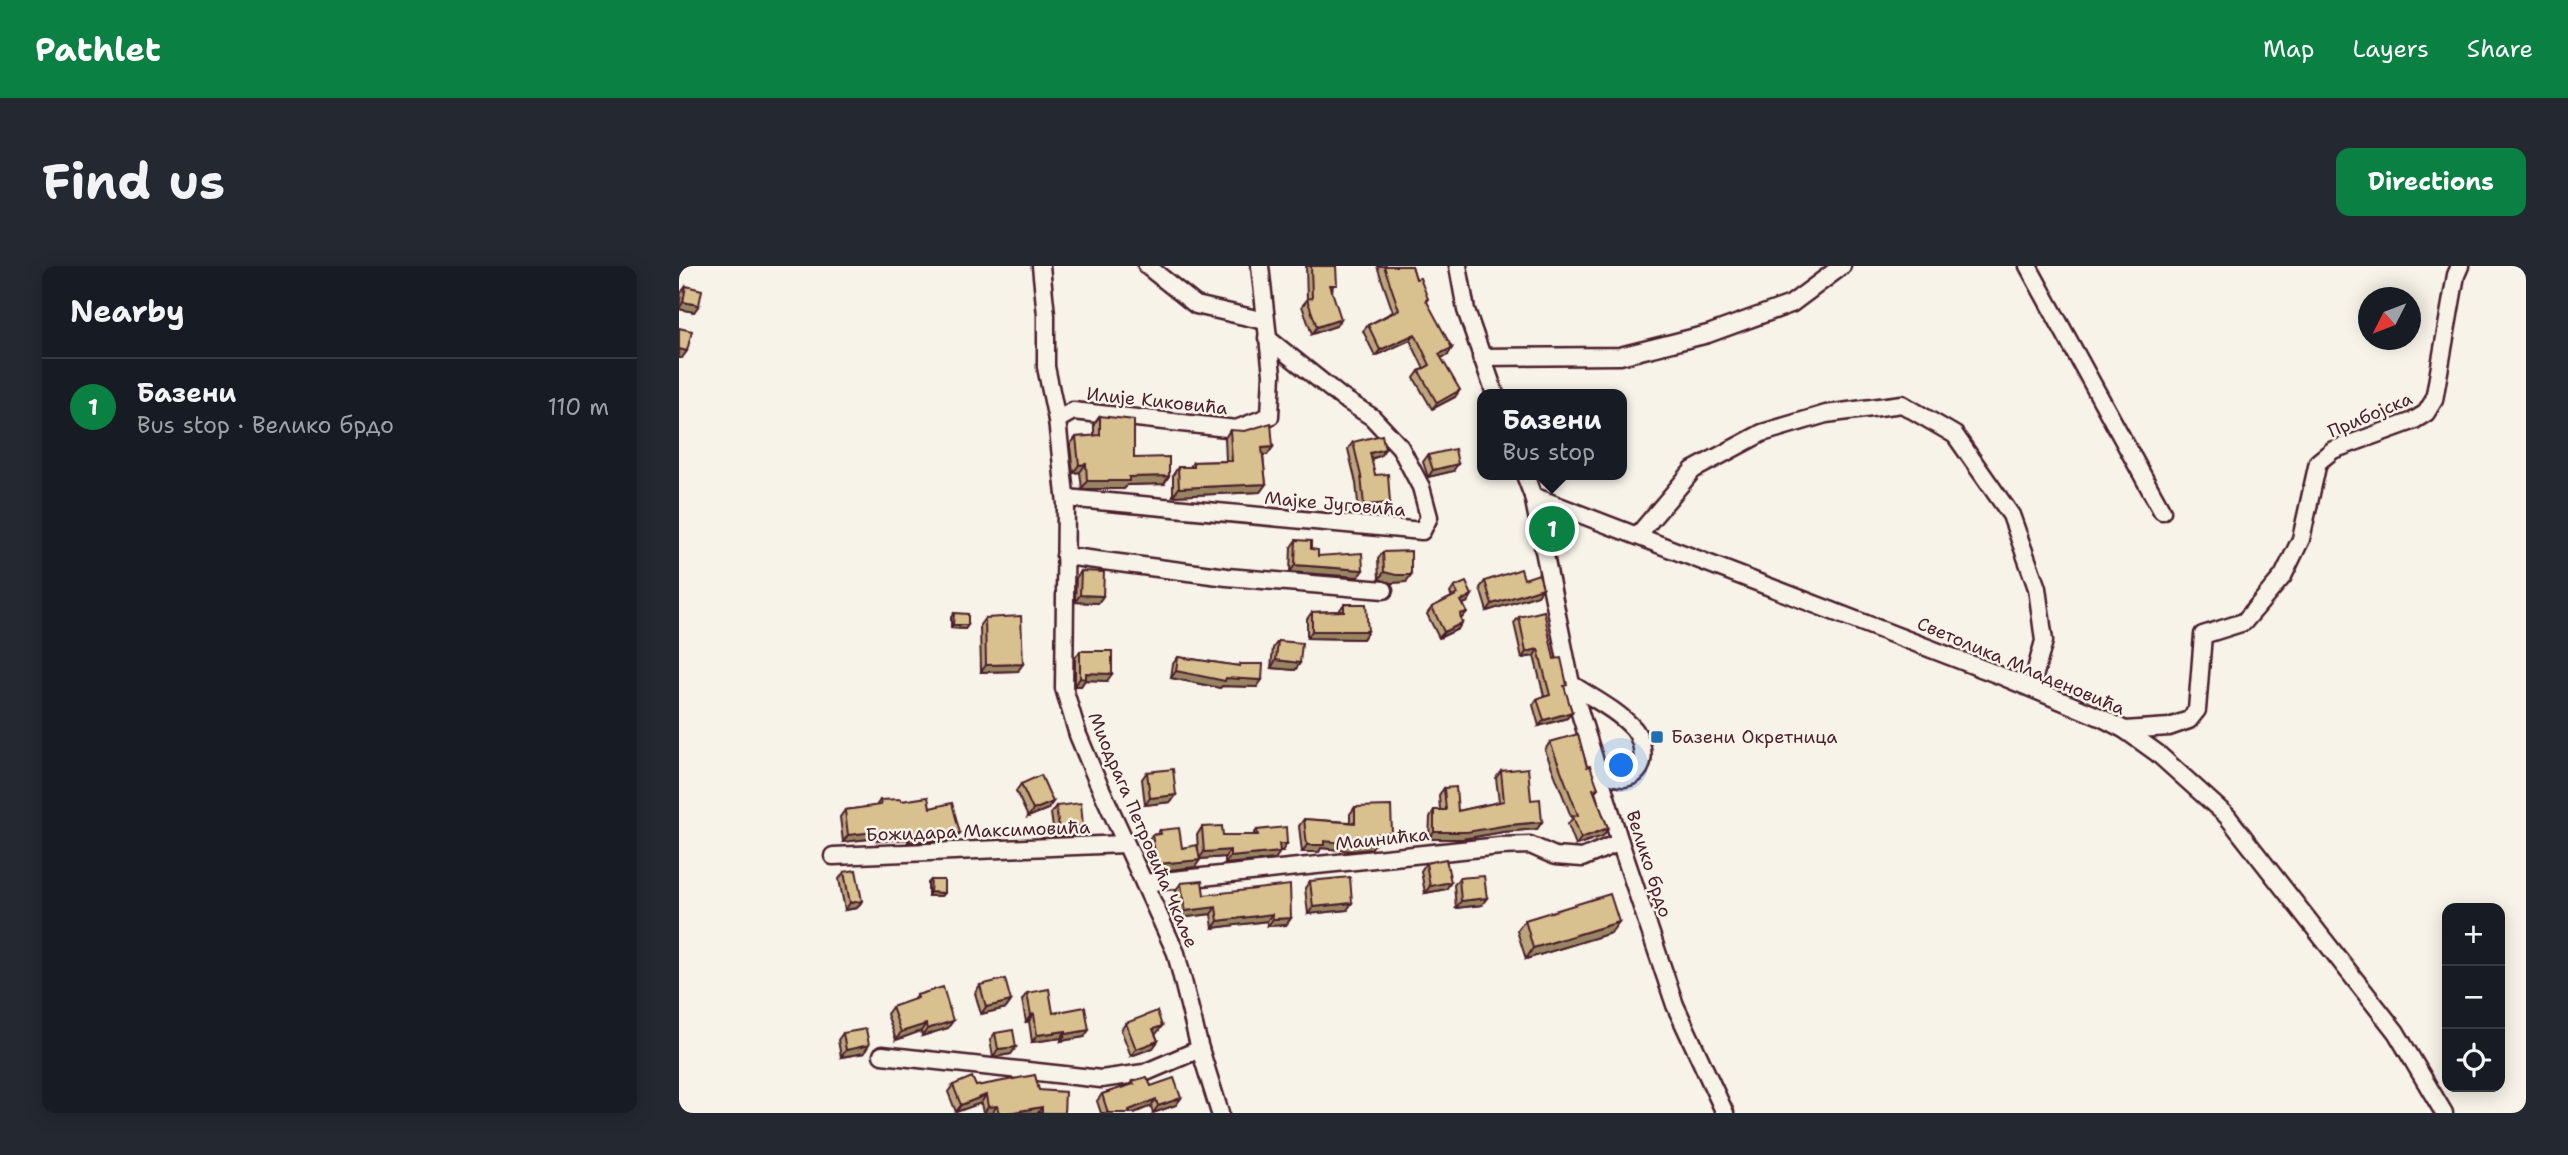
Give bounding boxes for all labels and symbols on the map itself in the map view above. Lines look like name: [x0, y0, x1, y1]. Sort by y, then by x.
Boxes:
north arrow: [2358, 287, 2421, 350]
street label: Илије Киковића: [1085, 382, 1229, 420]
street label: Прибојска: [2324, 386, 2416, 444]
street label: Мајке Југовића: [1263, 486, 1407, 522]
pin: 1: [1529, 503, 1575, 555]
street label: Светолика Младеновића: [1914, 611, 2128, 721]
street label: Миодрага Петровића Чкаље: [1082, 708, 1204, 952]
place label: Базени Окретница: [1671, 725, 1838, 749]
marker: Базени Окретница: [1649, 729, 1665, 745]
your location: [1604, 748, 1638, 782]
street label: Велико брдо: [1620, 807, 1678, 921]
street label: Божидара Максимовића: [865, 815, 1091, 847]
street label: Маинићка: [1334, 822, 1430, 856]

